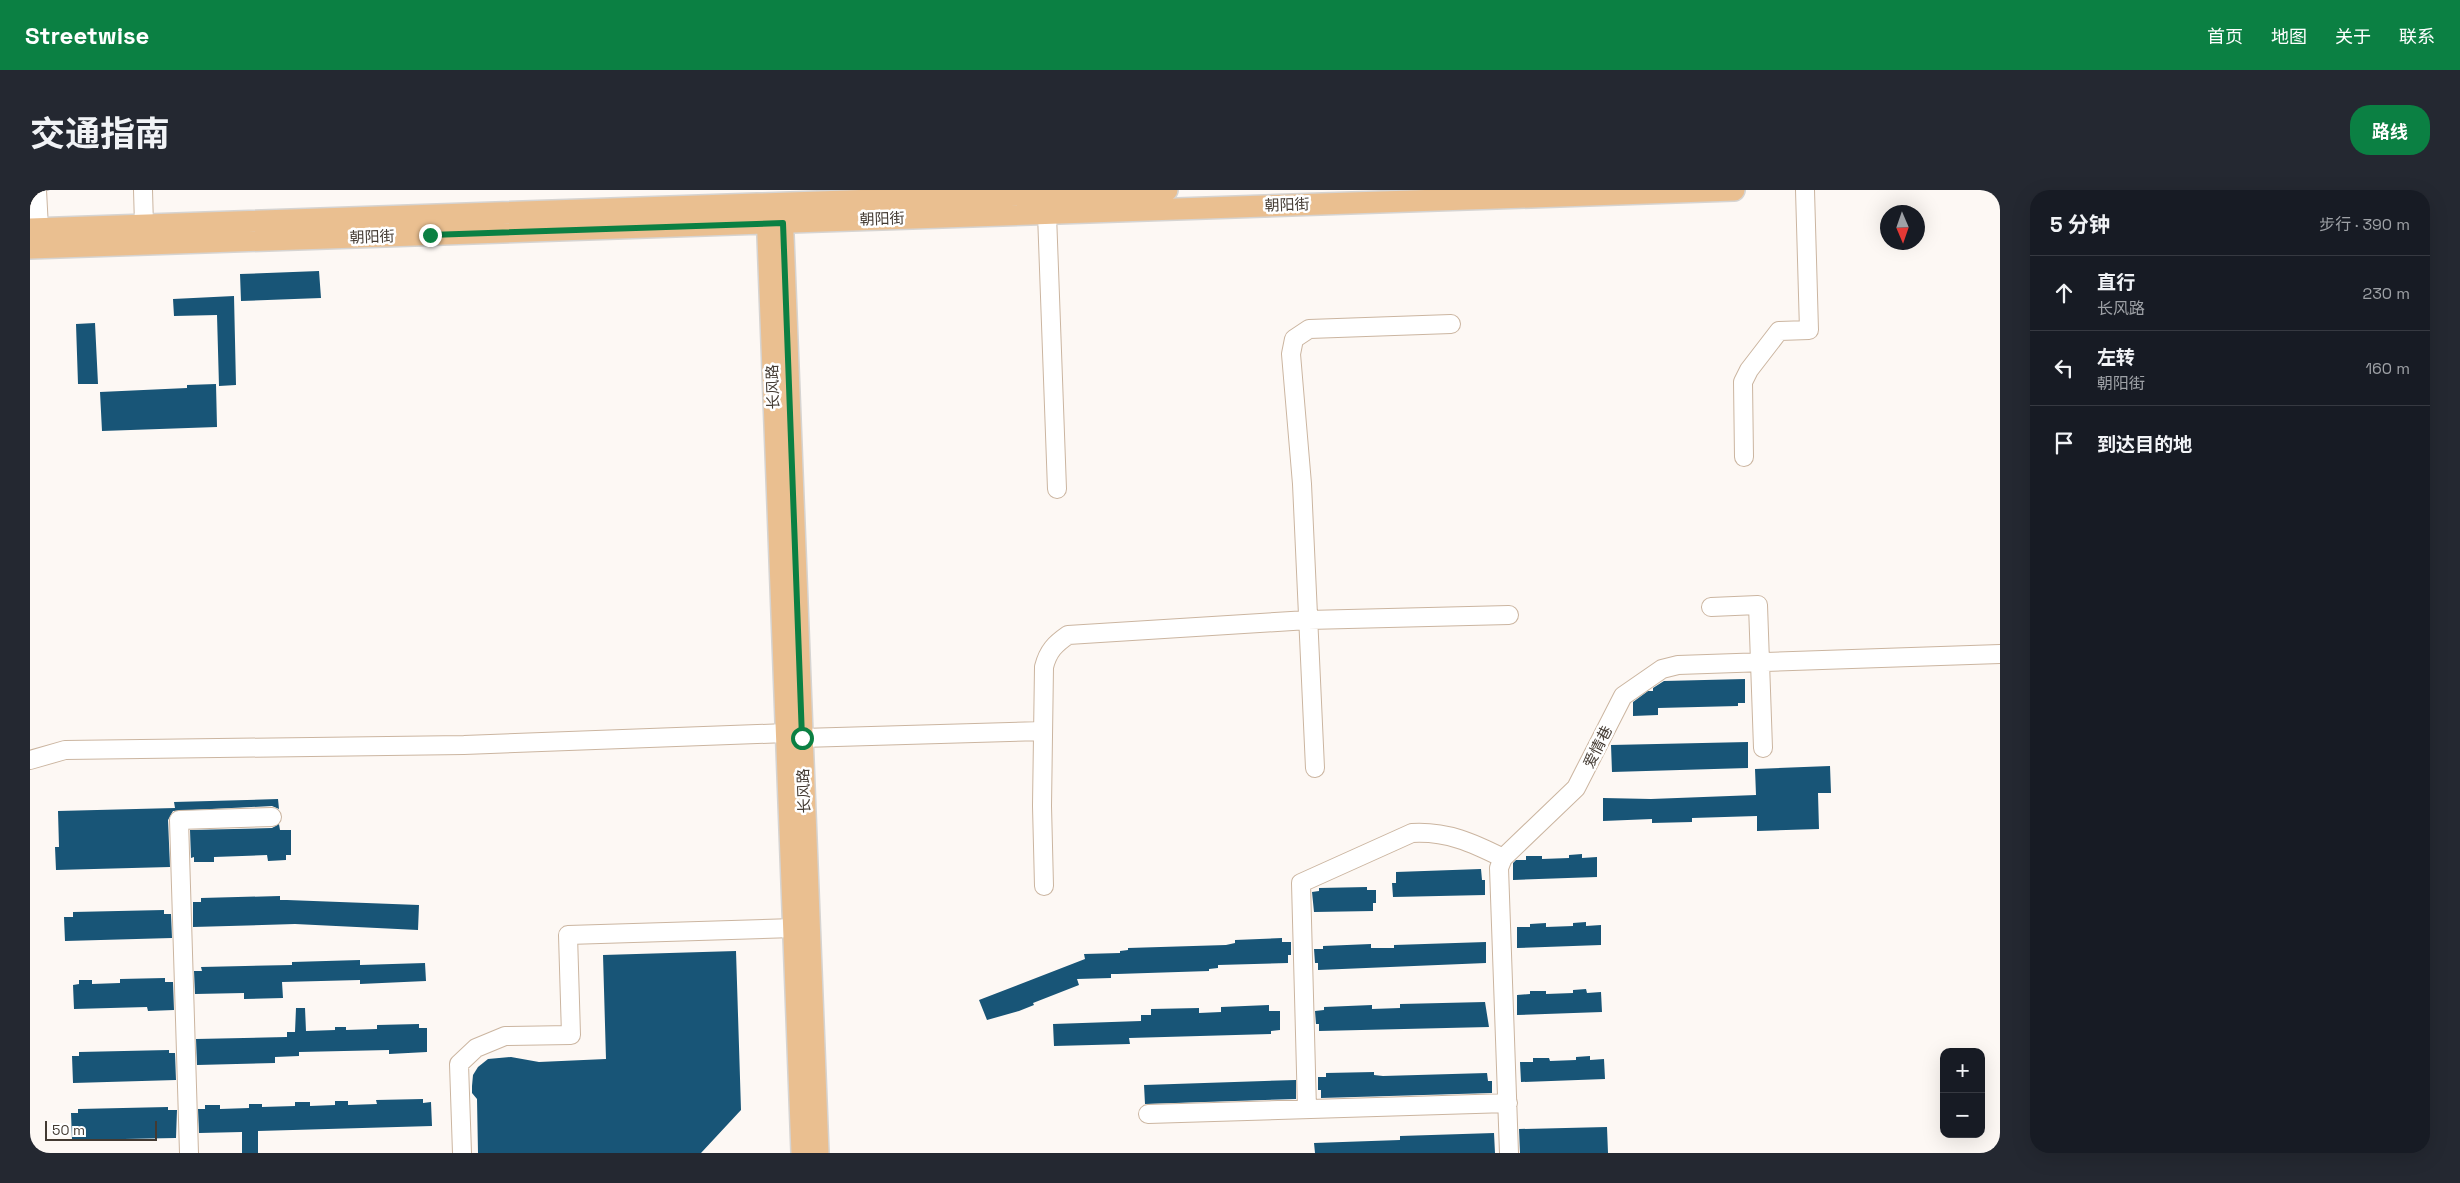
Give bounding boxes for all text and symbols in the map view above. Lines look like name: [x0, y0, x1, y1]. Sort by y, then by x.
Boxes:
text: Streetwise: [25, 20, 149, 51]
text: 首页: [2207, 25, 2243, 48]
text: 地图: [2271, 25, 2307, 48]
text: 关于: [2335, 25, 2371, 48]
text: 联系: [2399, 25, 2435, 48]
button: 路线: [2350, 105, 2430, 155]
text: 交通指南: [30, 112, 170, 156]
street label: 朝阳街: [1264, 194, 1310, 215]
north arrow: [1880, 205, 1925, 250]
street label: 朝阳街: [859, 208, 905, 229]
text: 5 分钟: [2050, 211, 2110, 238]
text: 步行 · 390 m: [2319, 214, 2410, 235]
route end: [419, 224, 442, 247]
street label: 朝阳街: [349, 226, 395, 247]
text: 直行: [2097, 270, 2135, 295]
icon: ahead: [2050, 279, 2078, 307]
text: 230 m: [2363, 283, 2410, 304]
text: 长风路: [2097, 298, 2145, 319]
text: 左转: [2097, 345, 2135, 370]
icon: left: [2050, 354, 2078, 382]
text: 160 m: [2365, 358, 2410, 379]
street label: 长风路: [762, 364, 783, 410]
text: 朝阳街: [2097, 373, 2145, 394]
icon: arrive: [2050, 429, 2078, 457]
text: 到达目的地: [2097, 432, 2192, 457]
street label: 爱情巷: [1579, 722, 1616, 771]
route start: [791, 727, 814, 750]
street label: 长风路: [793, 768, 814, 814]
map controls: [1940, 1048, 1985, 1138]
button: +: [1940, 1048, 1985, 1093]
button: −: [1940, 1093, 1985, 1138]
scale bar: [45, 1118, 158, 1141]
text: 50 m: [52, 1121, 85, 1139]

